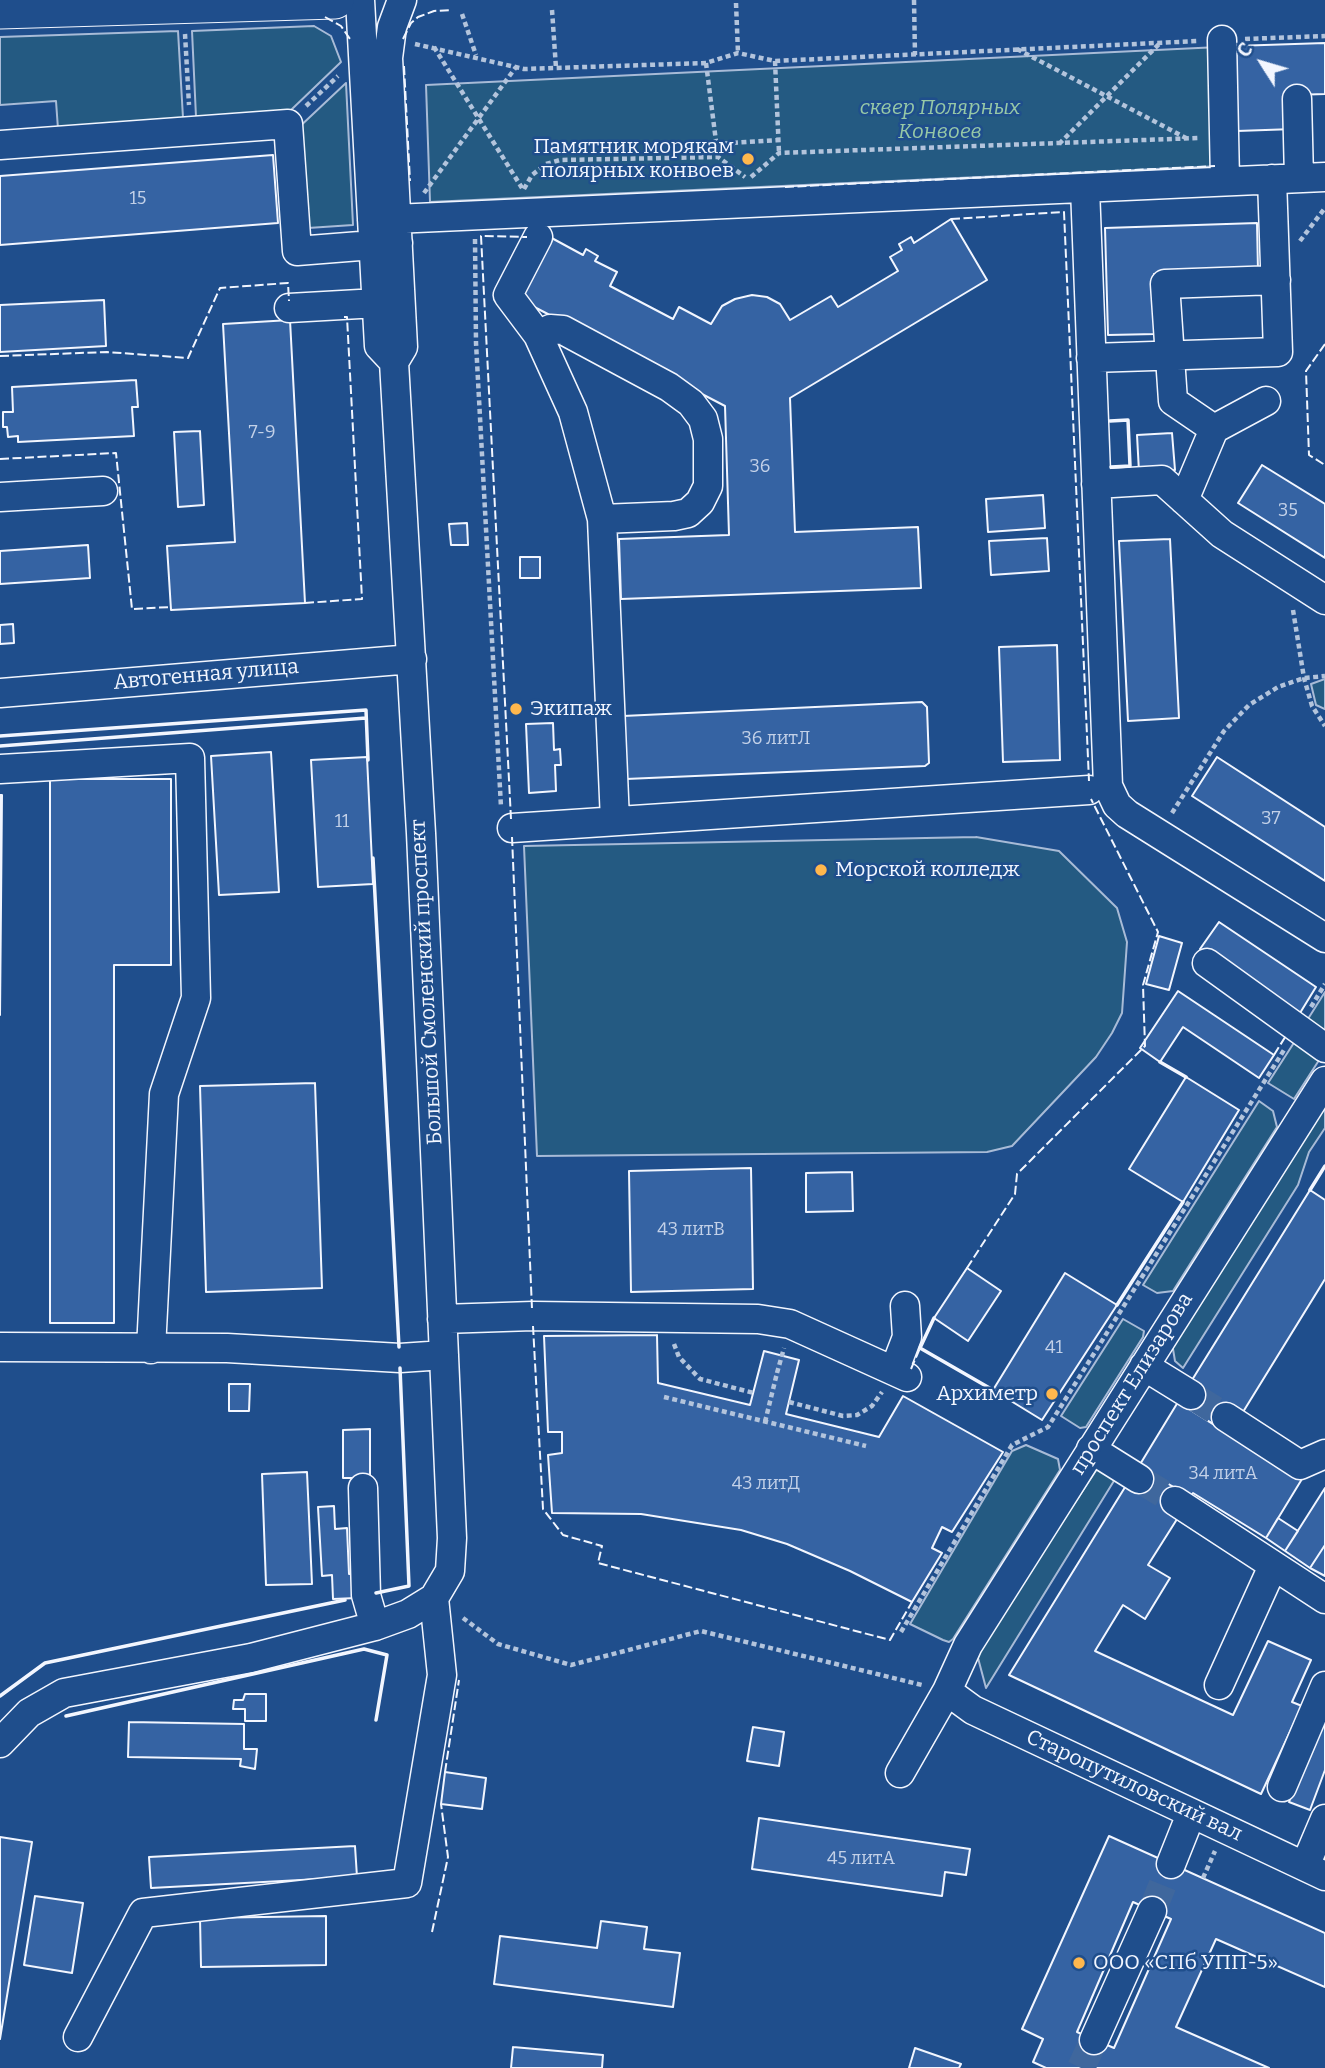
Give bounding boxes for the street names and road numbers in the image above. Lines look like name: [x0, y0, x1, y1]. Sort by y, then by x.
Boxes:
street label: Автогенная улица: [112, 654, 300, 696]
street label: Большой Смоленский проспект: [406, 819, 448, 1145]
street label: проспект Елизарова: [1066, 1288, 1198, 1480]
street label: Старопутиловский вал: [1022, 1725, 1246, 1847]

